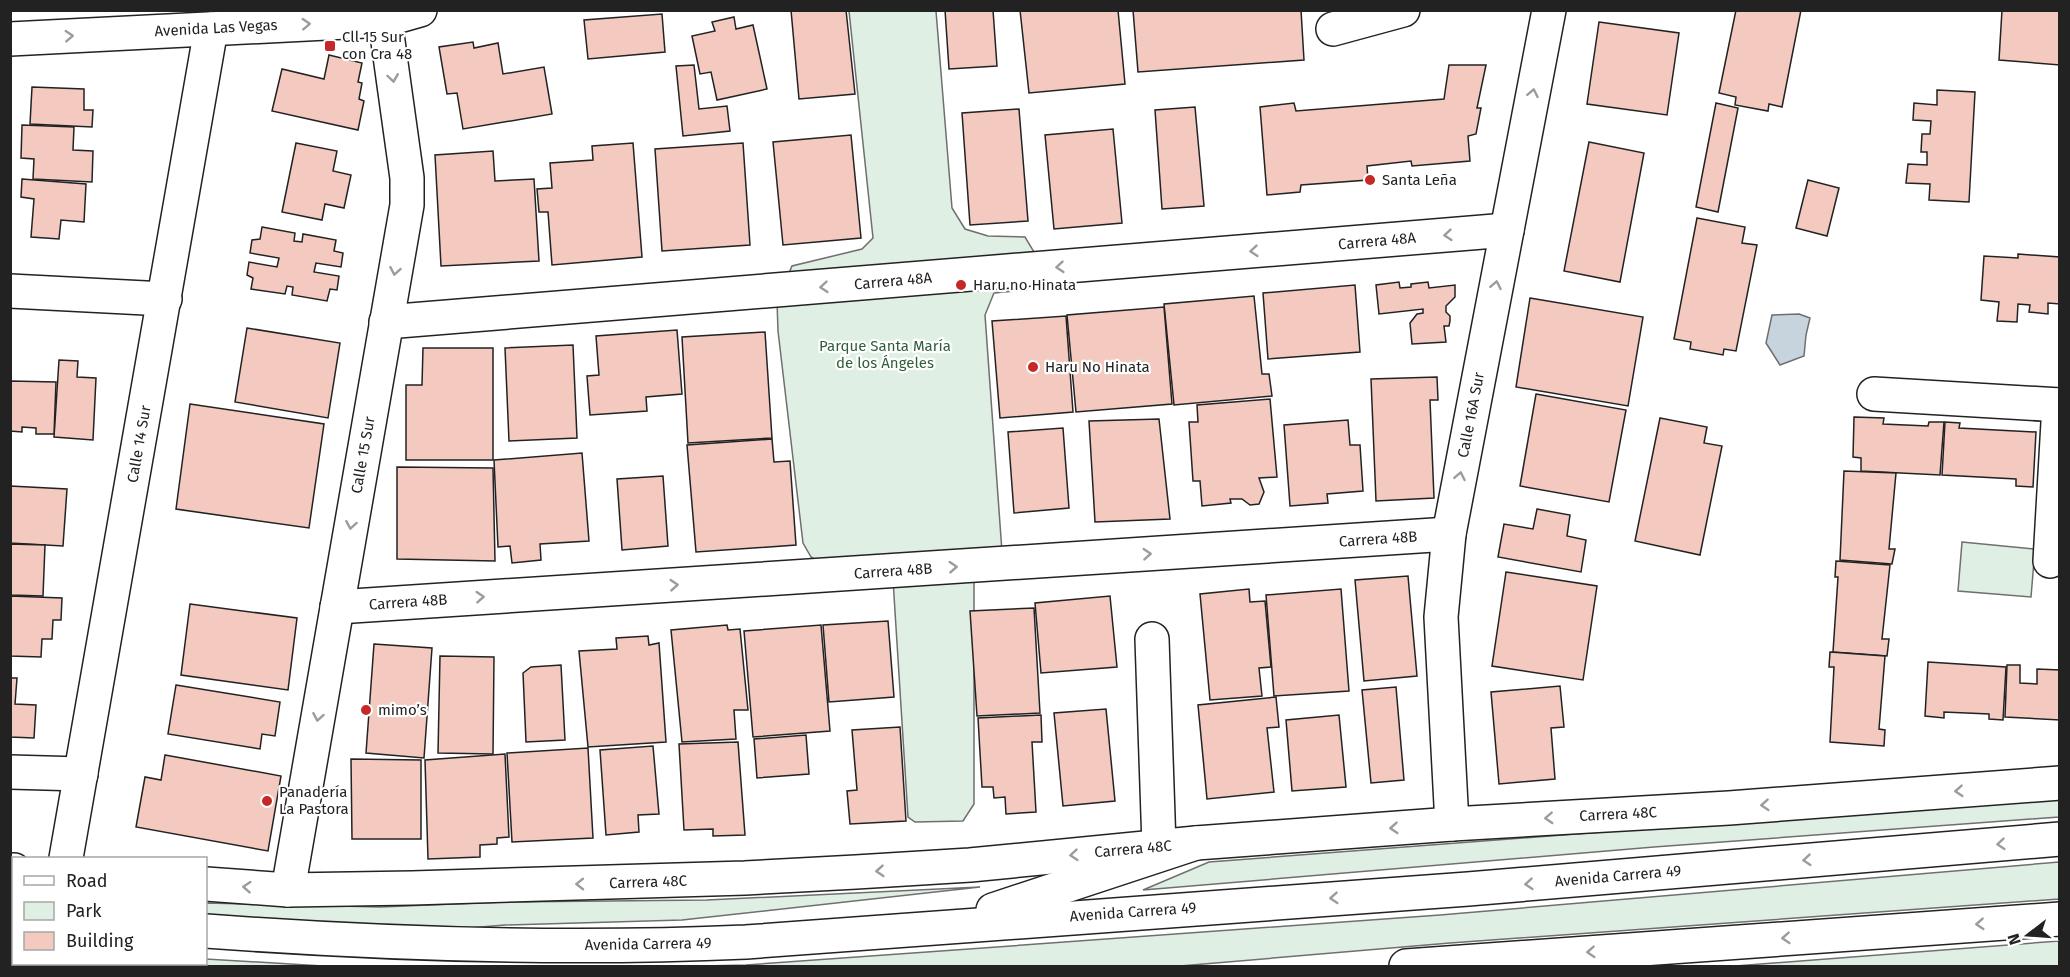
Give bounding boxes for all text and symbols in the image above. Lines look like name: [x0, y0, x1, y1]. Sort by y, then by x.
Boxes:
street label: Avenida Las Vegas: [154, 16, 278, 40]
one-way arrow: [301, 17, 310, 30]
place label: Cll 15 Sur con Cra 48: [342, 28, 412, 63]
one-way arrow: [64, 29, 73, 42]
marker: Cll 15 Sur con Cra 48: [323, 39, 337, 53]
one-way arrow: [386, 73, 398, 82]
one-way arrow: [1526, 89, 1539, 99]
place label: Santa Leña: [1382, 171, 1457, 189]
marker: Santa Leña: [1363, 173, 1377, 187]
one-way arrow: [1444, 228, 1453, 241]
street label: Carrera 48A: [1337, 229, 1417, 253]
one-way arrow: [1250, 244, 1259, 257]
one-way arrow: [1055, 260, 1064, 273]
one-way arrow: [389, 266, 401, 275]
street label: Carrera 48A: [853, 269, 933, 293]
place label: Haru no Hinata: [973, 276, 1076, 294]
marker: Haru no Hinata: [954, 278, 968, 292]
one-way arrow: [819, 280, 828, 293]
one-way arrow: [1489, 280, 1502, 290]
park label: Parque Santa María de los Ángeles: [819, 337, 951, 372]
place label: Haru No Hinata: [1045, 358, 1150, 376]
marker: Haru No Hinata: [1026, 360, 1040, 374]
street label: Calle 16A Sur: [1454, 370, 1488, 459]
street label: Calle 14 Sur: [123, 404, 155, 484]
street label: Calle 15 Sur: [347, 415, 379, 495]
one-way arrow: [1453, 472, 1466, 482]
one-way arrow: [345, 520, 358, 530]
street label: Carrera 48B: [1338, 527, 1418, 551]
one-way arrow: [1143, 547, 1152, 560]
street label: Carrera 48B: [853, 559, 933, 583]
one-way arrow: [948, 560, 957, 573]
one-way arrow: [670, 578, 679, 591]
street label: Carrera 48B: [368, 590, 448, 614]
one-way arrow: [475, 591, 484, 604]
place label: mimo’s: [378, 701, 427, 719]
marker: mimo’s: [359, 703, 373, 717]
one-way arrow: [313, 713, 325, 722]
place label: Panadería La Pastora: [279, 783, 349, 818]
one-way arrow: [1955, 784, 1964, 797]
marker: Panadería La Pastora: [260, 794, 274, 808]
one-way arrow: [1760, 799, 1769, 812]
street label: Carrera 48C: [1579, 803, 1658, 825]
one-way arrow: [1545, 812, 1554, 825]
one-way arrow: [1389, 821, 1398, 834]
street label: Carrera 48C: [1093, 837, 1173, 861]
one-way arrow: [1997, 837, 2006, 850]
one-way arrow: [1069, 848, 1079, 861]
one-way arrow: [1802, 853, 1811, 866]
legend: [12, 857, 207, 965]
street label: Avenida Carrera 49: [1554, 861, 1682, 890]
one-way arrow: [875, 864, 884, 877]
text: Road: [66, 870, 108, 892]
street label: Carrera 48C: [609, 872, 688, 892]
one-way arrow: [575, 877, 584, 890]
one-way arrow: [1524, 877, 1533, 890]
one-way arrow: [242, 880, 251, 893]
one-way arrow: [1330, 891, 1339, 904]
street label: Avenida Carrera 49: [1069, 899, 1197, 925]
text: Park: [66, 900, 102, 922]
north arrow: [1998, 905, 2058, 965]
one-way arrow: [1976, 917, 1985, 930]
text: Building: [66, 930, 134, 952]
one-way arrow: [1781, 931, 1790, 944]
text: N: [2003, 931, 2025, 947]
street label: Avenida Carrera 49: [584, 934, 712, 954]
one-way arrow: [1587, 945, 1596, 958]

